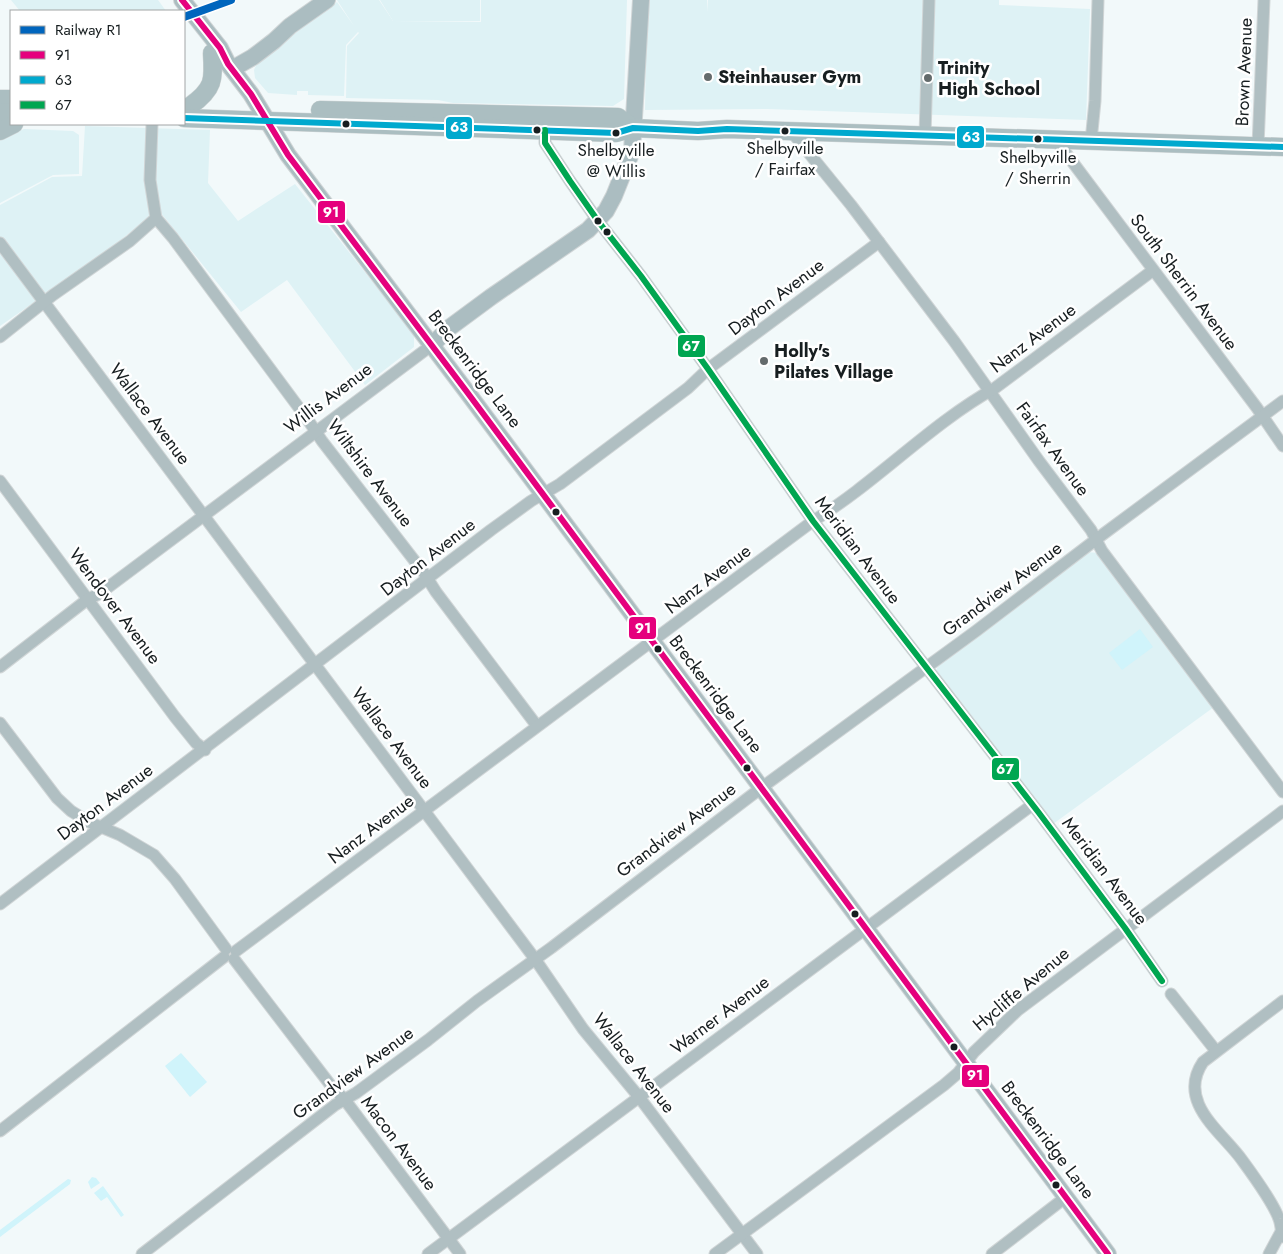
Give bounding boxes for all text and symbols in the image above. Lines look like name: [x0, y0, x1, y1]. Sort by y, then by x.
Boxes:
legend: [10, 10, 185, 125]
street label: Brown Avenue: [1229, 17, 1259, 127]
text: Railway R1: [55, 19, 122, 41]
text: 91: [55, 44, 70, 66]
place label: Trinity High School: [938, 55, 1040, 102]
place label: Steinhauser Gym: [718, 64, 861, 90]
text: 63: [55, 69, 72, 91]
marker: Steinhauser Gym: [702, 71, 714, 83]
marker: Trinity High School: [922, 72, 934, 84]
text: 67: [55, 94, 72, 116]
line badge: 63: [445, 116, 473, 140]
text: 63: [450, 117, 468, 137]
unlabelled marker: [341, 119, 351, 129]
unlabelled marker: [532, 125, 542, 135]
line badge: 63: [956, 125, 985, 149]
marker: Shelbyville / Fairfax: [780, 126, 790, 136]
text: 63: [962, 127, 980, 147]
marker: Shelbyville @ Willis: [611, 128, 621, 138]
marker: Shelbyville / Sherrin: [1033, 134, 1043, 144]
place label: Shelbyville / Fairfax: [747, 136, 824, 181]
place label: Shelbyville @ Willis: [578, 138, 655, 183]
place label: Shelbyville / Sherrin: [1000, 145, 1077, 190]
line badge: 91: [317, 200, 346, 224]
text: 91: [323, 202, 339, 222]
street label: South Sherrin Avenue: [1124, 208, 1244, 356]
unlabelled marker: [593, 216, 603, 226]
unlabelled marker: [602, 227, 612, 237]
street label: Dayton Avenue: [723, 252, 829, 342]
street label: Nanz Avenue: [985, 297, 1081, 379]
street label: Breckenridge Lane: [422, 305, 528, 433]
line badge: 67: [677, 334, 706, 358]
text: 67: [682, 336, 700, 356]
place label: Holly's Pilates Village: [774, 338, 893, 385]
marker: Holly's Pilates Village: [758, 355, 770, 367]
street label: Willis Avenue: [279, 356, 377, 440]
street label: Wallace Avenue: [103, 358, 197, 470]
street label: Fairfax Avenue: [1010, 397, 1096, 501]
street label: Wiltshire Avenue: [321, 414, 419, 532]
street label: Meridian Avenue: [809, 491, 907, 609]
unlabelled marker: [551, 507, 561, 517]
street label: Dayton Avenue: [375, 512, 481, 602]
street label: Grandview Avenue: [937, 535, 1067, 643]
street label: Nanz Avenue: [660, 538, 756, 620]
street label: Wendover Avenue: [63, 542, 167, 670]
line badge: 91: [628, 616, 657, 640]
text: 91: [635, 618, 651, 638]
street label: Breckenridge Lane: [663, 630, 769, 758]
unlabelled marker: [653, 644, 663, 654]
street label: Wallace Avenue: [345, 682, 439, 794]
street label: Dayton Avenue: [52, 757, 158, 847]
line badge: 67: [991, 757, 1020, 781]
text: 67: [996, 759, 1014, 779]
unlabelled marker: [742, 763, 752, 773]
street label: Grandview Avenue: [611, 776, 741, 884]
street label: Nanz Avenue: [323, 788, 419, 870]
street label: Meridian Avenue: [1056, 812, 1154, 930]
unlabelled marker: [850, 909, 860, 919]
street label: Hycliffe Avenue: [967, 941, 1075, 1037]
street label: Warner Avenue: [665, 969, 775, 1061]
street label: Wallace Avenue: [587, 1007, 681, 1119]
street label: Grandview Avenue: [287, 1020, 419, 1126]
unlabelled marker: [949, 1042, 959, 1052]
line badge: 91: [961, 1064, 990, 1088]
text: 91: [967, 1065, 983, 1085]
street label: Breckenridge Lane: [995, 1076, 1101, 1204]
street label: Macon Avenue: [355, 1090, 443, 1196]
unlabelled marker: [1051, 1180, 1061, 1190]

